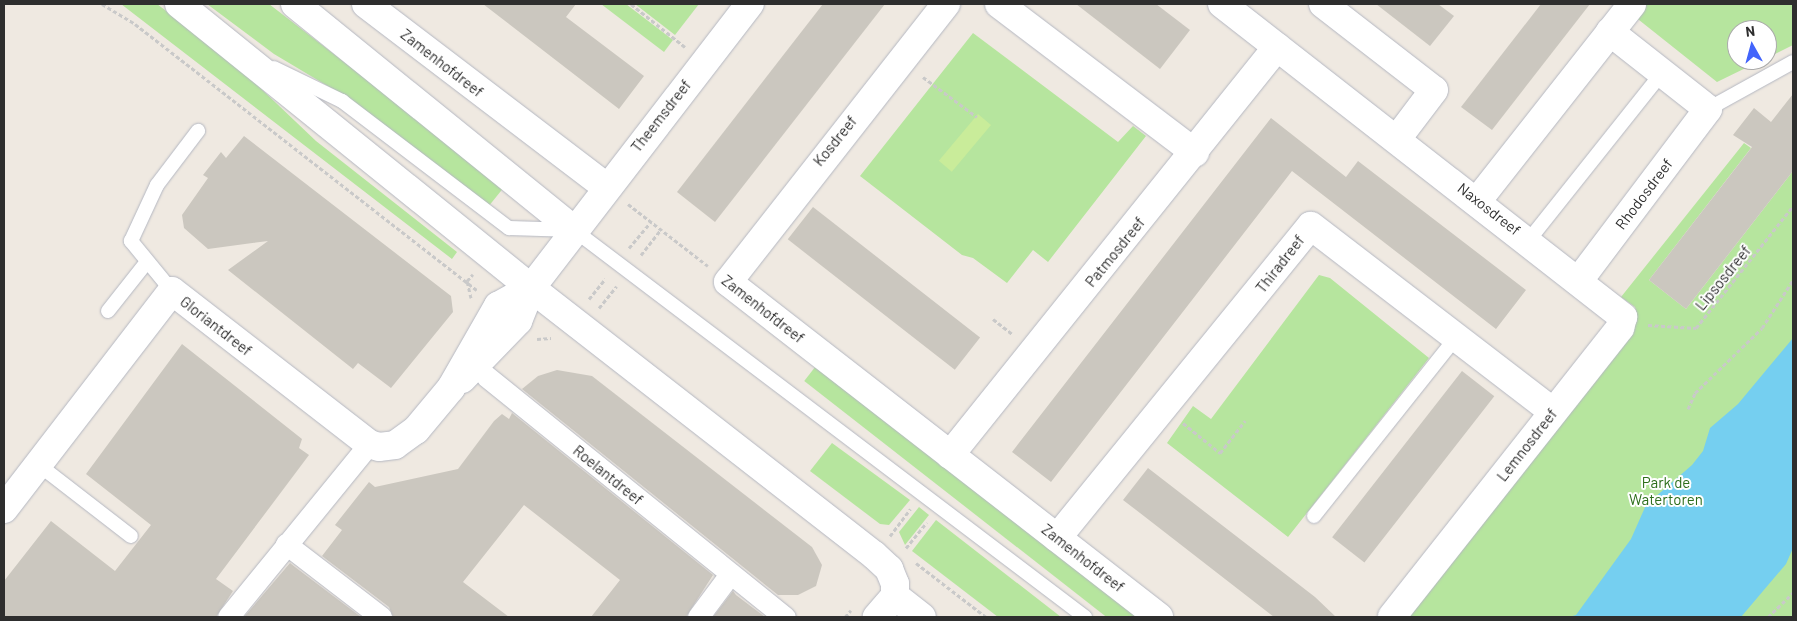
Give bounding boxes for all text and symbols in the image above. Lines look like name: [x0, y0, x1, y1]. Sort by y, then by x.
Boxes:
north arrow: [1727, 20, 1777, 70]
text: N: [1745, 22, 1756, 40]
street label: Zamenhofdreef: [397, 25, 487, 101]
street label: Theemsdreef: [627, 76, 695, 156]
street label: Kosdreef: [809, 112, 861, 170]
street label: Rhodosdreef: [1612, 155, 1676, 233]
street label: Naxosdreef: [1454, 179, 1524, 239]
street label: Patmosdreef: [1081, 214, 1149, 290]
street label: Thiradreef: [1252, 232, 1308, 296]
street label: Lipsosdreef: [1691, 242, 1755, 314]
street label: Zamenhofdreef: [718, 271, 808, 347]
street label: Gloriantdreef: [177, 292, 255, 360]
street label: Lemnosdreef: [1493, 405, 1561, 485]
street label: Roelantdreef: [569, 441, 647, 509]
park label: Park de Watertoren: [1629, 473, 1703, 508]
street label: Zamenhofdreef: [1038, 520, 1128, 596]

